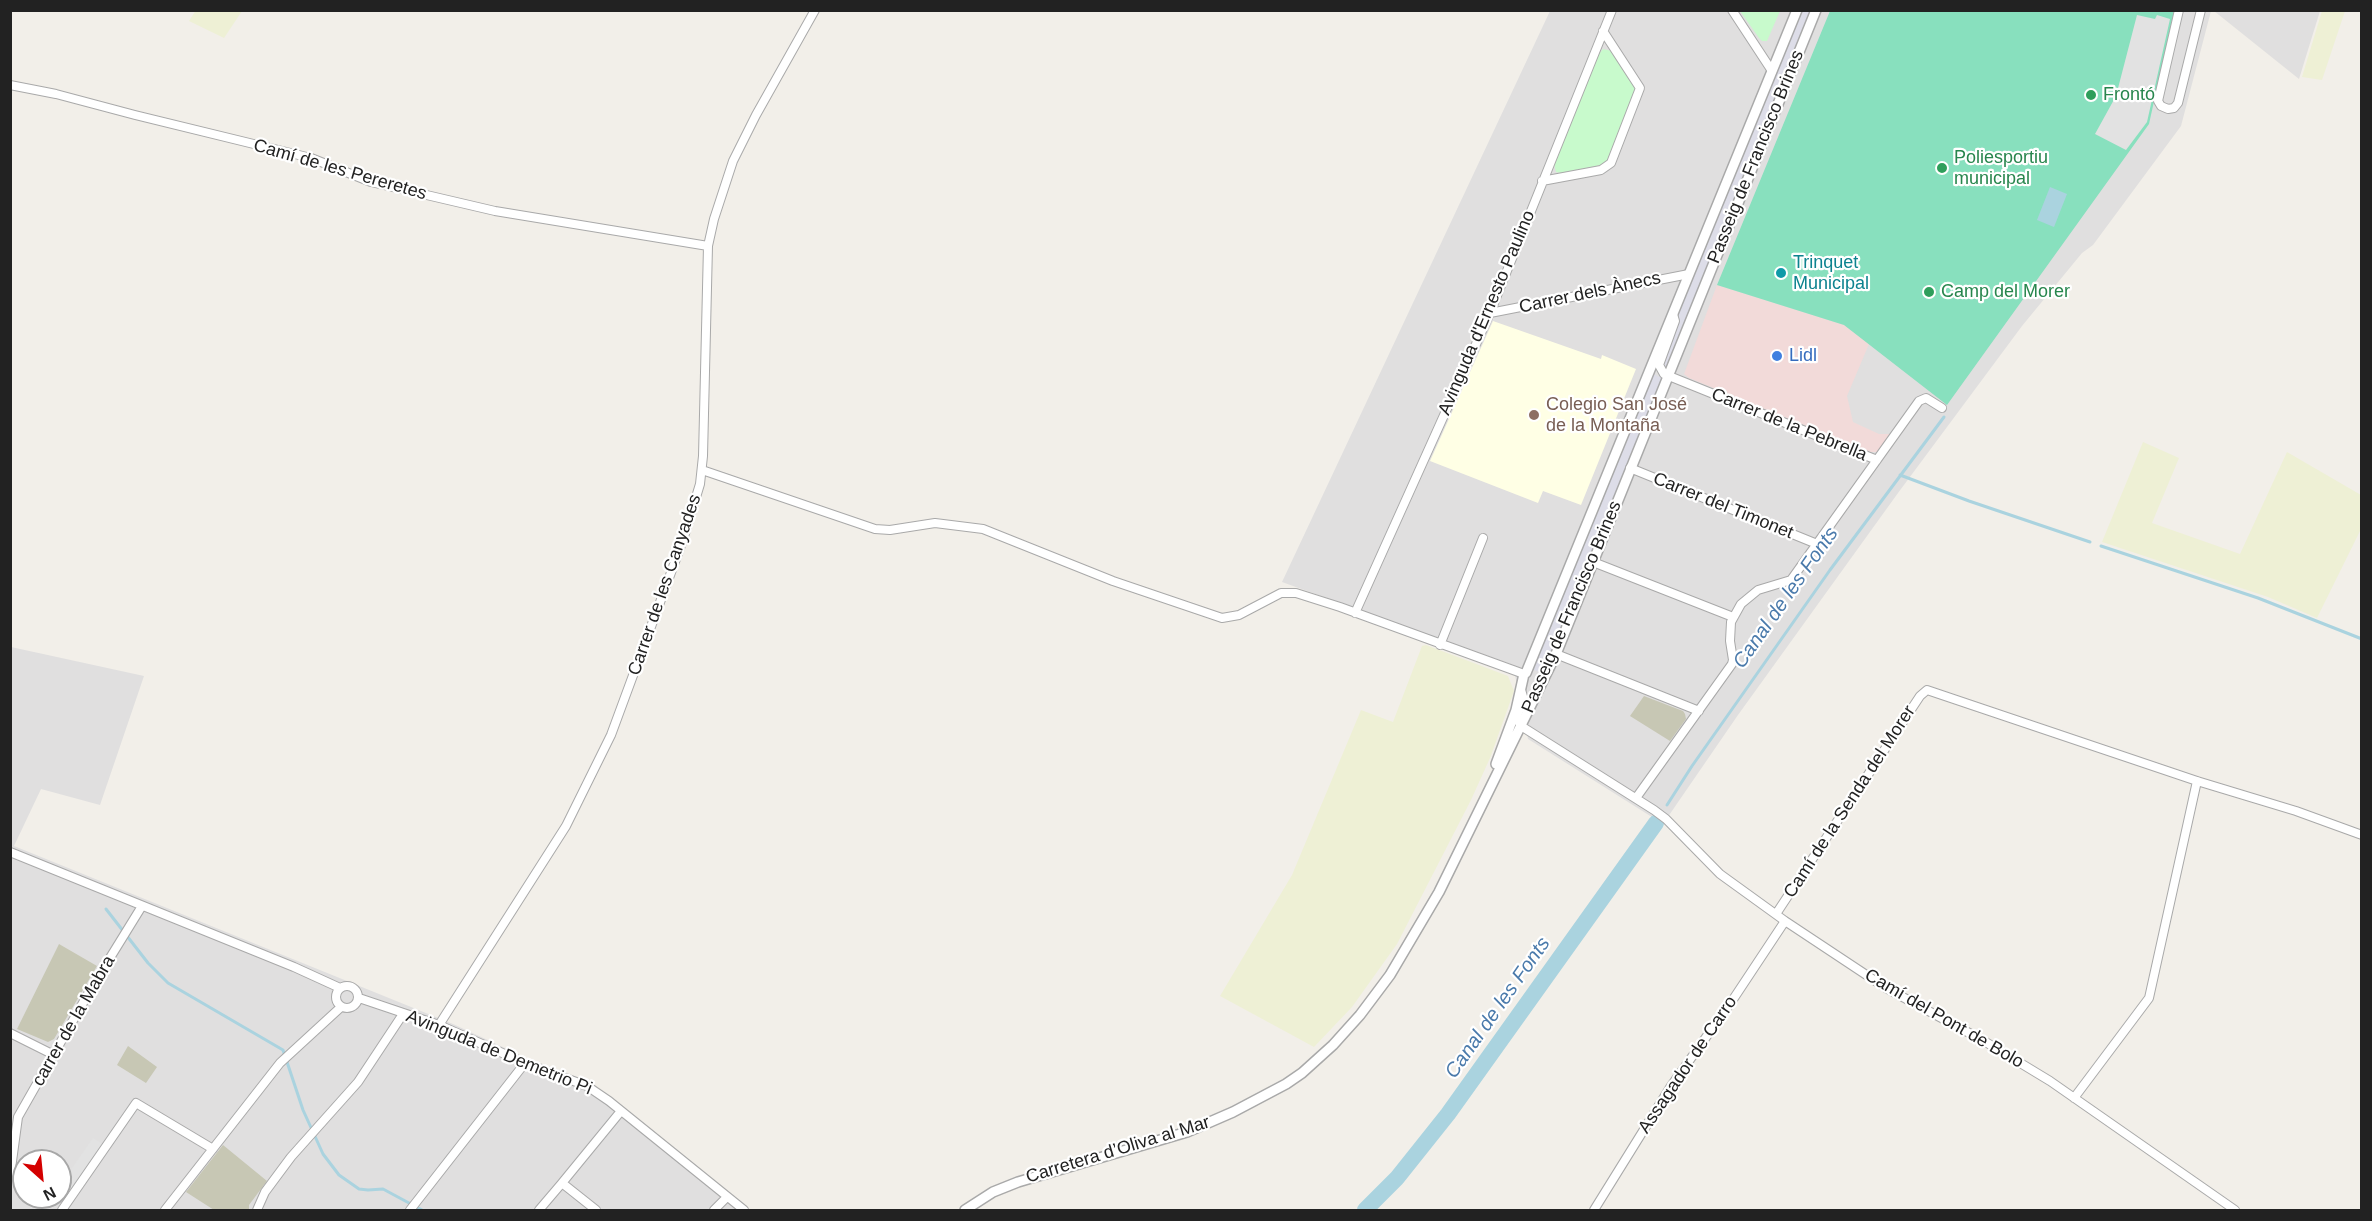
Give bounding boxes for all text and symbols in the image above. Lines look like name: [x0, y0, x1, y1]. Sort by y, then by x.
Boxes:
street label: Passeig de Francisco Brines: [1703, 47, 1809, 267]
place label: Frontó: [2103, 84, 2155, 106]
marker: Frontó: [2084, 88, 2098, 102]
street label: Camí de les Pereretes: [251, 135, 429, 205]
place label: Poliesportiu municipal: [1954, 147, 2048, 190]
marker: Poliesportiu municipal: [1935, 161, 1949, 175]
street label: Avinguda d'Ernesto Paulino: [1434, 207, 1540, 419]
place label: Trinquet Municipal: [1793, 252, 1869, 294]
marker: Trinquet Municipal: [1774, 266, 1788, 280]
street label: Carrer dels Ànecs: [1517, 267, 1663, 319]
place label: Camp del Morer: [1941, 281, 2070, 303]
marker: Camp del Morer: [1922, 285, 1936, 299]
place label: Lidl: [1789, 345, 1817, 367]
marker: Lidl: [1770, 349, 1784, 363]
street label: Carrer de la Pebrella: [1708, 384, 1870, 466]
place label: Colegio San José de la Montaña: [1546, 394, 1687, 436]
marker: Colegio San José de la Montaña: [1527, 408, 1541, 422]
street label: Carrer del Timonet: [1650, 468, 1796, 544]
street label: Carrer de les Canyades: [624, 492, 706, 678]
street label: Passeig de Francisco Brines: [1517, 498, 1627, 716]
water label: Canal de les Fonts: [1728, 523, 1844, 673]
street label: Camí de la Senda del Morer: [1780, 702, 1920, 902]
water label: Canal de les Fonts: [1440, 933, 1556, 1083]
street label: carrer de la Mabra: [28, 952, 120, 1090]
street label: Camí del Pont de Bolo: [1861, 965, 2027, 1073]
street label: Assagador de Carro: [1634, 992, 1742, 1138]
street label: Avinguda de Demetrio Pi: [403, 1006, 595, 1100]
street label: Carretera d’Oliva al Mar: [1023, 1112, 1213, 1188]
north arrow: [12, 1149, 72, 1209]
text: N: [40, 1184, 59, 1204]

